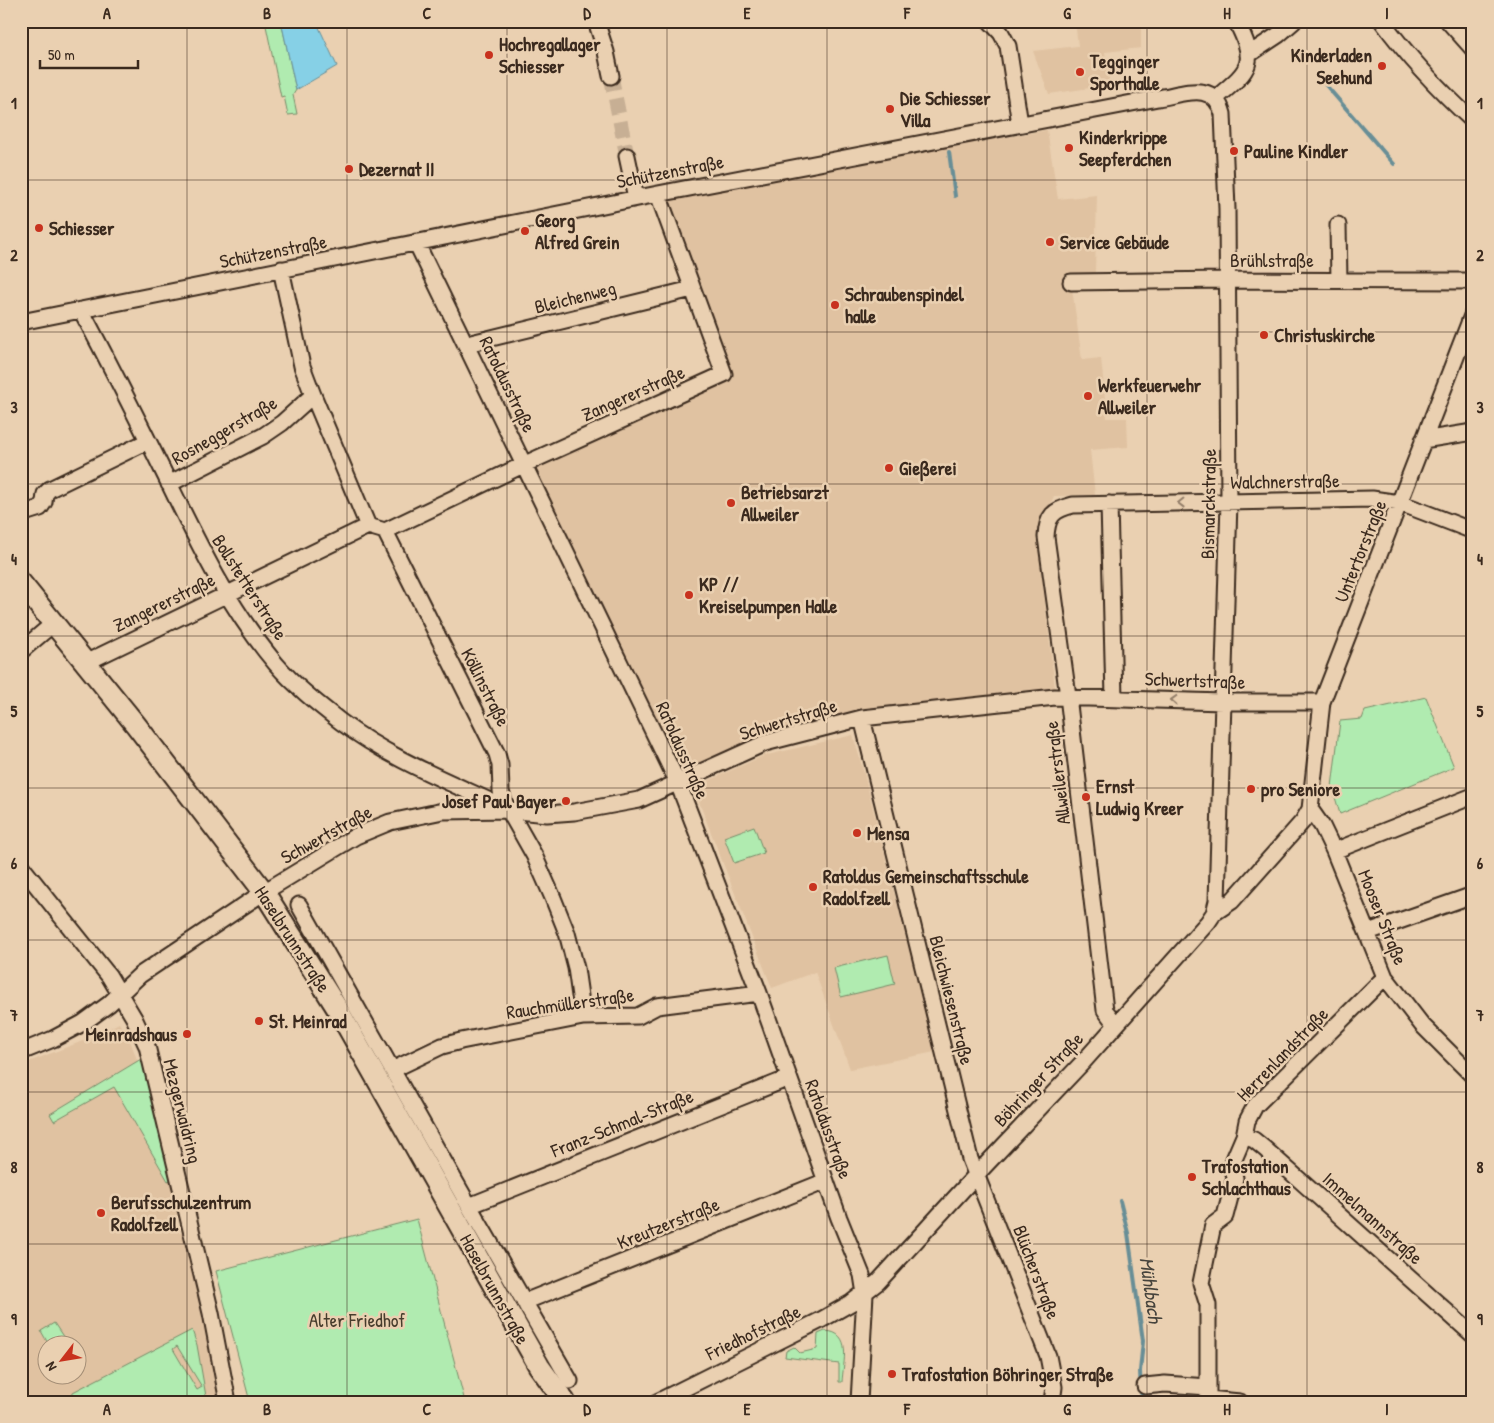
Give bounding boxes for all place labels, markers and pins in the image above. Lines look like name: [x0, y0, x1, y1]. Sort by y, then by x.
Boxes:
place label: Hochregallager Schiesser: [499, 31, 601, 79]
place label: Kinderladen Seehund: [1291, 42, 1373, 90]
place label: Tegginger Sporthalle: [1089, 48, 1160, 97]
marker: Hochregallager Schiesser: [483, 49, 495, 61]
marker: Kinderladen Seehund: [1376, 60, 1388, 72]
marker: Tegginger Sporthalle: [1074, 66, 1086, 78]
place label: Die Schiesser Villa: [900, 85, 991, 133]
marker: Die Schiesser Villa: [884, 103, 896, 115]
place label: Kinderkrippe Seepferdchen: [1079, 124, 1172, 173]
place label: Pauline Kindler: [1244, 138, 1349, 164]
marker: Kinderkrippe Seepferdchen: [1063, 142, 1075, 154]
marker: Pauline Kindler: [1228, 145, 1240, 157]
place label: Dezernat II: [359, 156, 434, 182]
marker: Dezernat II: [343, 163, 355, 175]
place label: Georg Alfred Grein: [535, 207, 620, 255]
place label: Schiesser: [49, 215, 115, 241]
marker: Schiesser: [33, 222, 45, 234]
marker: Georg Alfred Grein: [519, 225, 531, 237]
place label: Service Gebäude: [1060, 229, 1170, 255]
marker: Service Gebäude: [1044, 236, 1056, 248]
place label: Schraubenspindel halle: [845, 281, 965, 329]
marker: Schraubenspindel halle: [829, 299, 841, 311]
place label: Christuskirche: [1274, 322, 1376, 348]
marker: Christuskirche: [1258, 329, 1270, 341]
place label: Werkfeuerwehr Allweiler: [1098, 372, 1202, 420]
marker: Werkfeuerwehr Allweiler: [1082, 390, 1094, 402]
place label: Gießerei: [899, 455, 957, 482]
marker: Gießerei: [883, 462, 895, 474]
place label: Betriebsarzt Allweiler: [741, 479, 830, 527]
marker: Betriebsarzt Allweiler: [725, 497, 737, 509]
place label: KP // Kreiselpumpen Halle: [699, 571, 838, 620]
marker: KP // Kreiselpumpen Halle: [683, 589, 695, 601]
place label: Ernst Ludwig Kreer: [1096, 773, 1184, 822]
place label: pro Seniore: [1261, 776, 1341, 803]
marker: pro Seniore: [1245, 783, 1257, 795]
place label: Josef Paul Bayer: [442, 788, 557, 815]
marker: Ernst Ludwig Kreer: [1080, 791, 1092, 803]
marker: Josef Paul Bayer: [560, 795, 572, 807]
place label: Mensa: [867, 820, 910, 846]
marker: Mensa: [851, 827, 863, 839]
place label: Ratoldus Gemeinschaftsschule Radolfzell: [823, 863, 1029, 911]
marker: Ratoldus Gemeinschaftsschule Radolfzell: [807, 881, 819, 893]
place label: St. Meinrad: [269, 1008, 347, 1034]
marker: St. Meinrad: [253, 1015, 265, 1027]
place label: Meinradshaus: [85, 1021, 178, 1047]
marker: Meinradshaus: [181, 1028, 193, 1040]
place label: Trafostation Schlachthaus: [1201, 1153, 1291, 1201]
marker: Trafostation Schlachthaus: [1186, 1171, 1198, 1183]
place label: Berufsschulzentrum Radolfzell: [111, 1189, 251, 1237]
marker: Berufsschulzentrum Radolfzell: [95, 1207, 107, 1219]
place label: Trafostation Böhringer Straße: [901, 1361, 1114, 1388]
marker: Trafostation Böhringer Straße: [886, 1368, 898, 1380]

